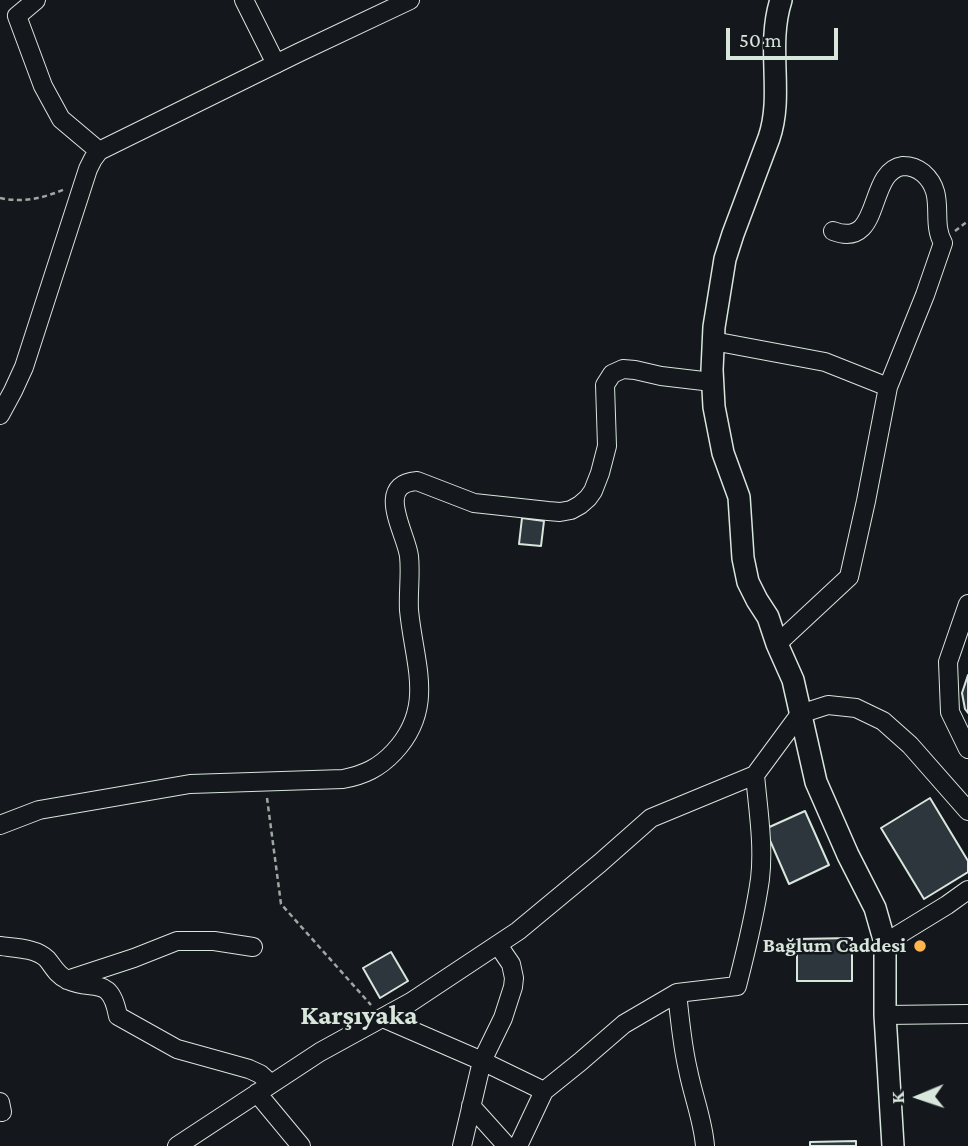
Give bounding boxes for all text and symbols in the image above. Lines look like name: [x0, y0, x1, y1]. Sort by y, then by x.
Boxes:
scale bar: [730, 14, 842, 58]
text: 50 m: [739, 28, 782, 52]
place label: Bağlum Caddesi: [763, 933, 906, 959]
marker: Bağlum Caddesi: [912, 938, 928, 954]
district label: Karşıyaka: [300, 998, 418, 1032]
north arrow: [884, 1062, 954, 1132]
text: K: [887, 1091, 908, 1104]

